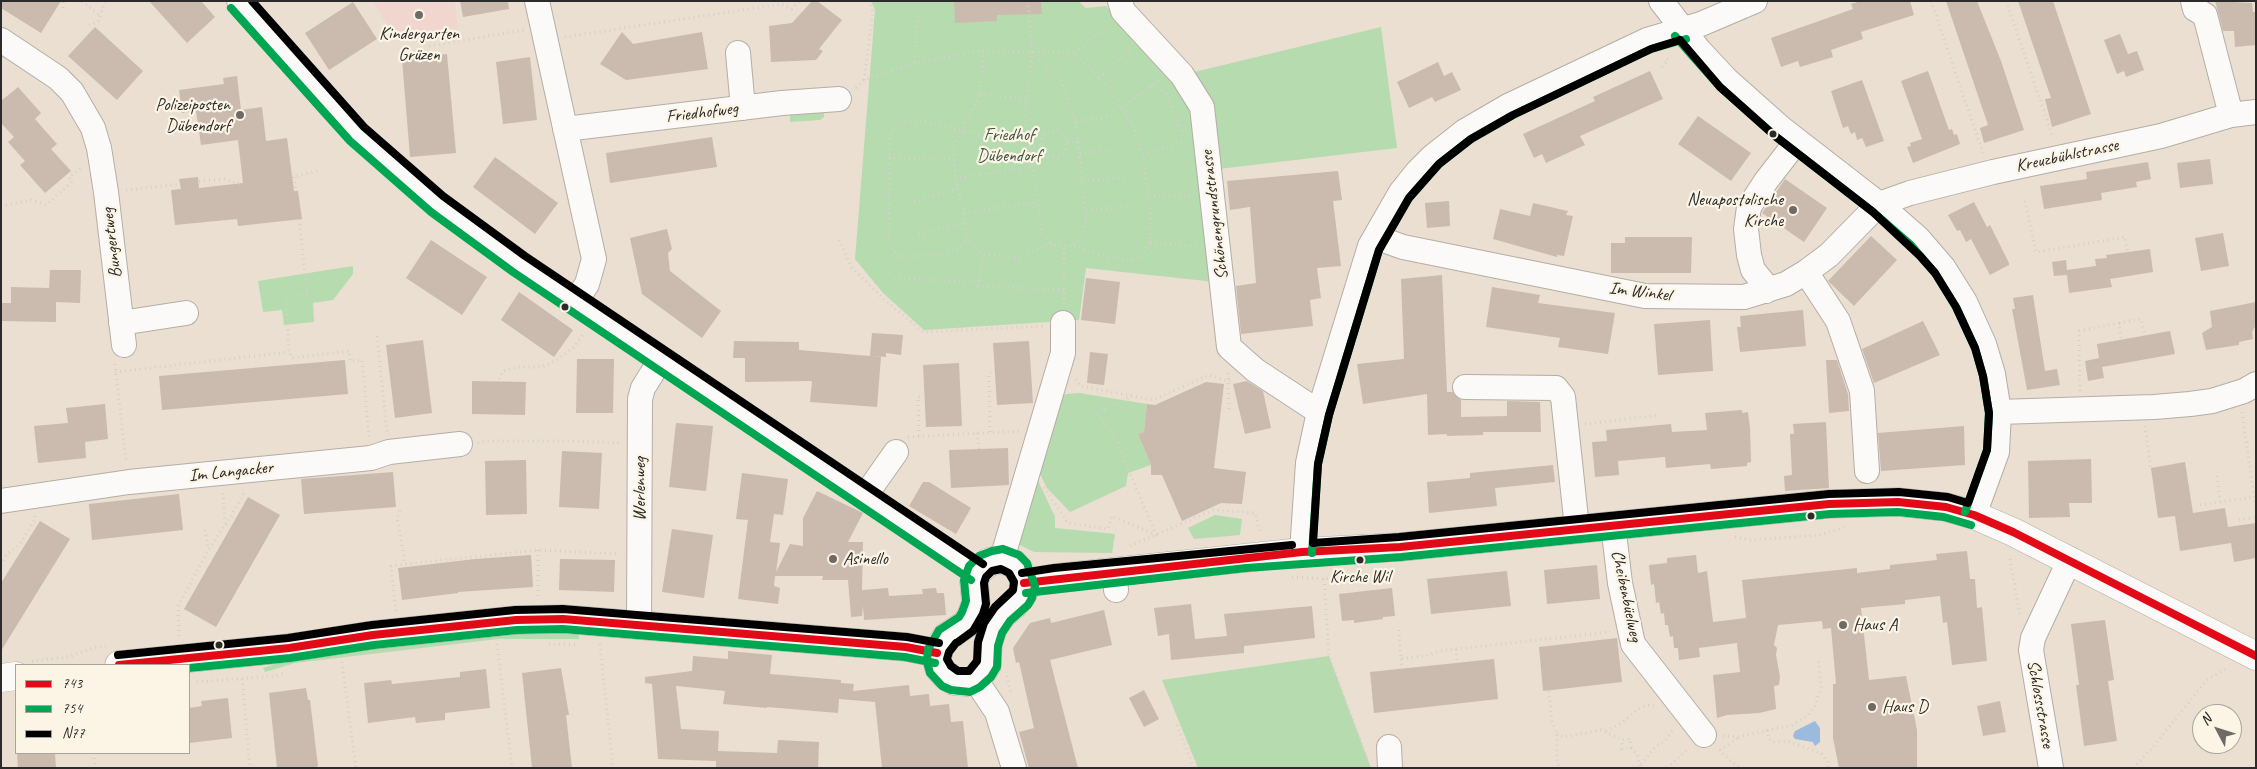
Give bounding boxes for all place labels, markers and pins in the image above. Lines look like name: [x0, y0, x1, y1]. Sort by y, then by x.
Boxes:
marker: Kindergarten Grüzen: [413, 9, 425, 21]
place label: Kindergarten Grüzen: [379, 23, 459, 66]
place label: Polizeiposten Dübendorf: [155, 94, 230, 136]
marker: Polizeiposten Dübendorf: [234, 109, 246, 121]
unlabelled marker: [1768, 129, 1778, 139]
place label: Neuapostolische Kirche: [1687, 189, 1783, 232]
marker: Neuapostolische Kirche: [1787, 204, 1799, 216]
unlabelled marker: [560, 302, 570, 312]
unlabelled marker: [1806, 511, 1816, 521]
place label: Asinello: [843, 548, 888, 570]
marker: Asinello: [827, 553, 839, 565]
marker: Kirche Wil: [1355, 555, 1365, 565]
place label: Kirche Wil: [1330, 568, 1390, 588]
place label: Haus A: [1853, 614, 1897, 636]
marker: Haus A: [1837, 619, 1849, 631]
unlabelled marker: [214, 640, 224, 650]
place label: Haus D: [1882, 696, 1928, 718]
marker: Haus D: [1866, 701, 1878, 713]

